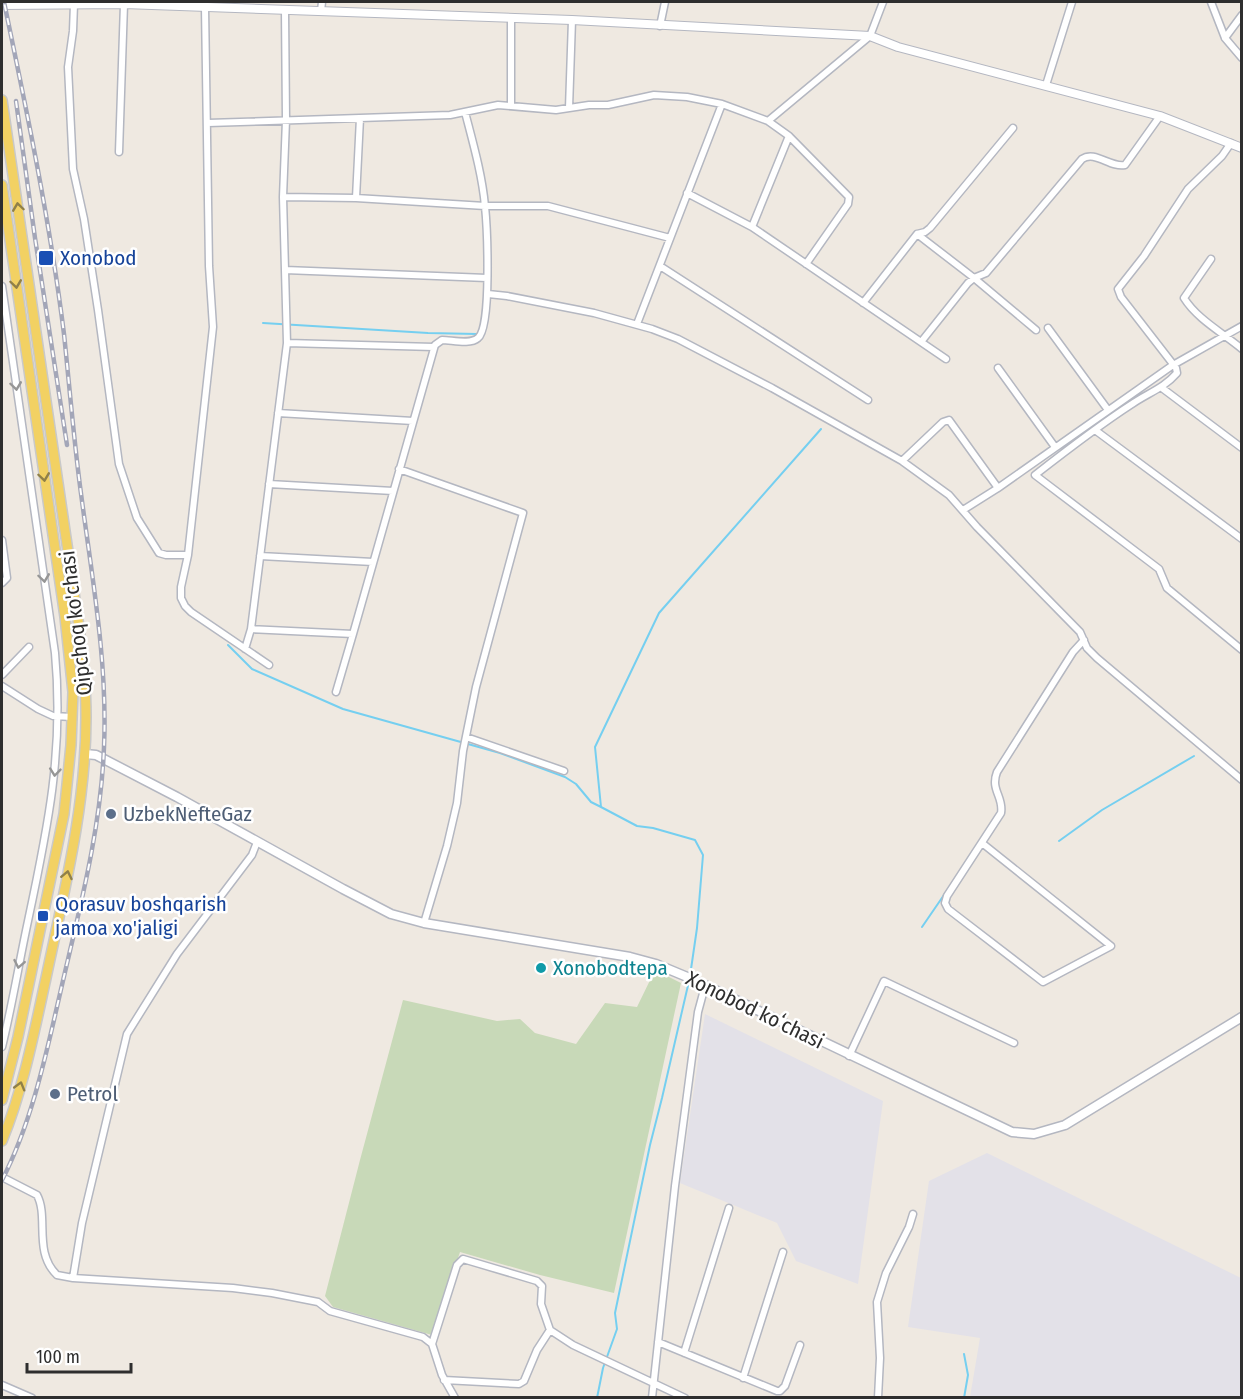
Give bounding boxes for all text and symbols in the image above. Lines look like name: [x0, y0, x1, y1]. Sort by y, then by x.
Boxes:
one-way arrow: [13, 202, 25, 211]
place label: Xonobod: [60, 245, 137, 271]
marker: Xonobod: [37, 249, 55, 267]
one-way arrow: [10, 280, 22, 289]
one-way arrow: [10, 381, 22, 390]
one-way arrow: [38, 473, 50, 482]
street label: Qipchoq ko'chasi: [54, 549, 98, 697]
one-way arrow: [38, 574, 50, 583]
one-way arrow: [49, 768, 62, 777]
place label: UzbekNefteGaz: [123, 801, 252, 827]
marker: UzbekNefteGaz: [104, 807, 118, 821]
one-way arrow: [60, 870, 73, 880]
place label: Qorasuv boshqarish jamoa xo'jaligi: [54, 891, 227, 941]
marker: Qorasuv boshqarish jamoa xo'jaligi: [36, 909, 50, 923]
place label: Xonobodtepa: [553, 955, 668, 981]
one-way arrow: [13, 959, 26, 969]
marker: Xonobodtepa: [534, 961, 548, 975]
street label: Xonobod koʻchasi: [682, 965, 828, 1055]
one-way arrow: [13, 1081, 25, 1092]
place label: Petrol: [67, 1081, 118, 1107]
marker: Petrol: [48, 1087, 62, 1101]
scale bar: [27, 1336, 130, 1374]
text: 100 m: [36, 1346, 80, 1368]

